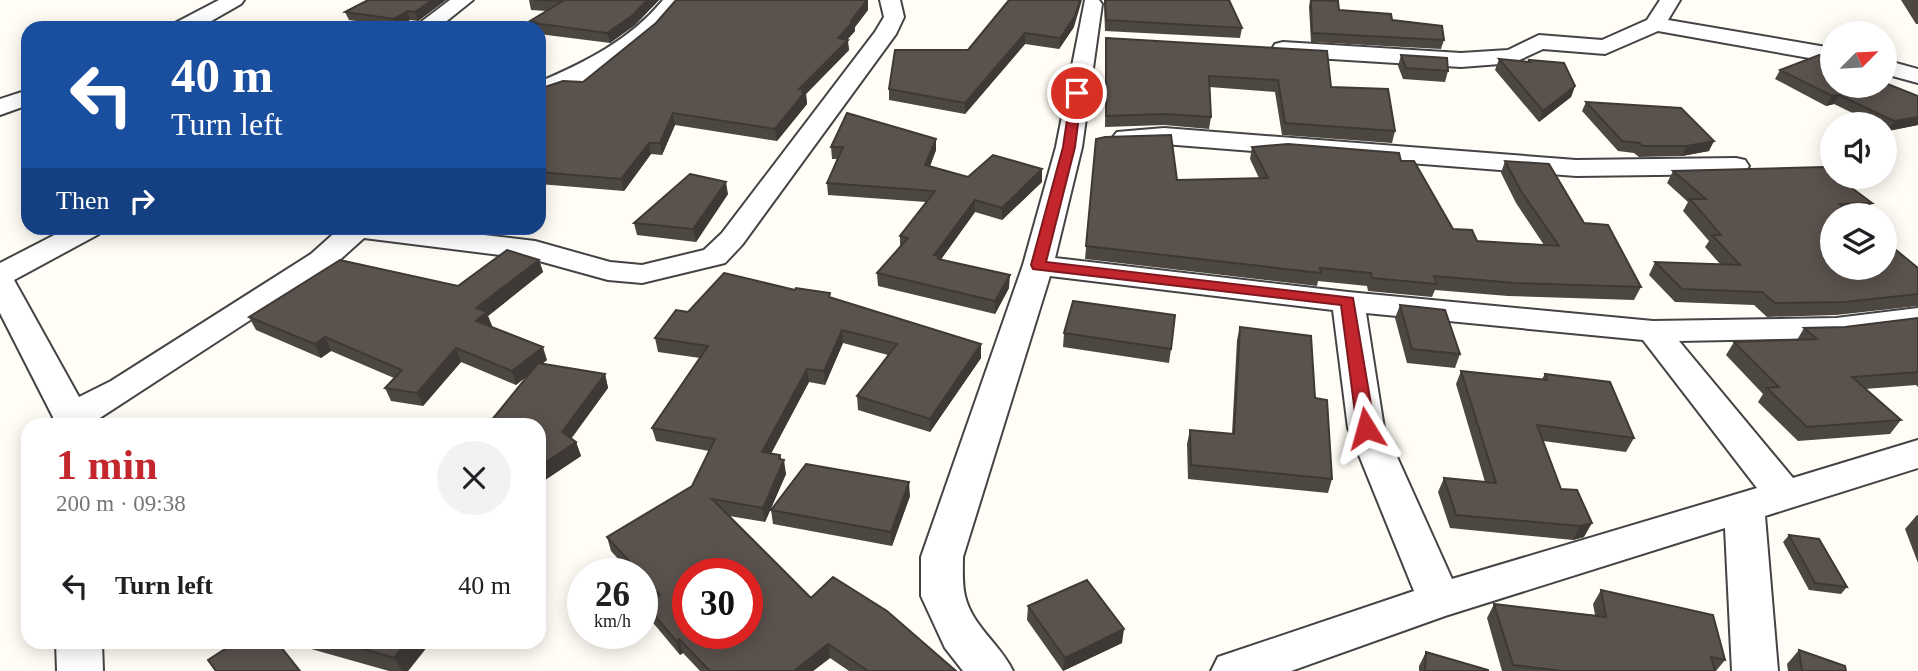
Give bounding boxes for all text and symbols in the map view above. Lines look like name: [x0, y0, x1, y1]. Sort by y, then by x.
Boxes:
north arrow: [1820, 21, 1897, 98]
map controls: [1820, 21, 1897, 280]
text: 40 m: [171, 48, 273, 103]
icon: left: [56, 49, 147, 140]
pin: [1047, 63, 1107, 123]
icon: arrive: [1058, 74, 1096, 112]
text: Turn left: [171, 106, 283, 142]
button: sound: [1820, 112, 1897, 189]
icon: right: [123, 182, 161, 220]
text: Then: [56, 186, 109, 215]
button: layers: [1820, 203, 1897, 280]
position arrow: [1329, 391, 1403, 465]
button: close: [437, 441, 511, 515]
text: 1 min: [56, 442, 158, 488]
text: 200 m · 09:38: [56, 491, 186, 516]
speed limit sign: 30: [672, 558, 763, 649]
icon: left: [56, 567, 94, 605]
text: Turn left: [115, 571, 213, 600]
text: 40 m: [458, 571, 511, 600]
text: 26: [595, 575, 630, 614]
text: km/h: [594, 611, 631, 631]

